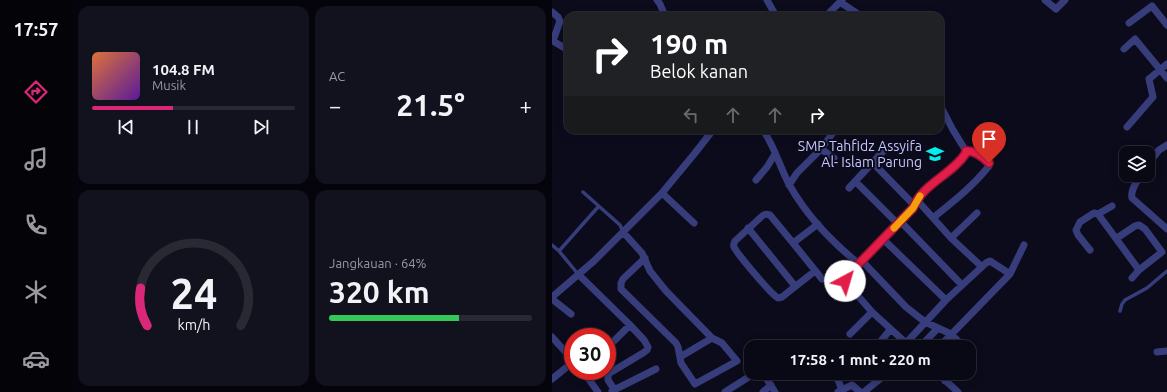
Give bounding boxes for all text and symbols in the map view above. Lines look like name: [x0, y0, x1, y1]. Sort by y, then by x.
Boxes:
text: 17:57: [13, 19, 59, 39]
icon: right: [584, 28, 636, 80]
text: 190 m: [650, 28, 728, 59]
text: 104.8 FM: [152, 61, 215, 78]
text: Belok kanan: [650, 61, 748, 81]
text: AC: [329, 69, 345, 83]
icon: directions: [22, 78, 50, 106]
text: Musik: [152, 78, 186, 92]
text: 21.5°: [396, 88, 465, 122]
text: −: [329, 93, 341, 118]
text: +: [520, 93, 532, 118]
icon: left: [680, 104, 702, 126]
icon: ahead: [722, 104, 744, 126]
icon: ahead: [764, 104, 786, 126]
icon: right: [806, 104, 828, 126]
icon: previous: [115, 116, 137, 138]
icon: pause: [182, 116, 204, 138]
icon: next: [250, 116, 272, 138]
pin: [972, 122, 1006, 163]
icon: arrive: [978, 128, 1000, 150]
place label: SMP Tahfidz Assyifa Al- Islam Parung: [798, 138, 922, 170]
school or university icon: SMP Tahfidz Assyifa Al- Islam Parung: [925, 144, 945, 164]
icon: music: [22, 145, 50, 173]
map controls: [1119, 146, 1155, 182]
button: layers: [1119, 146, 1155, 182]
icon: phone: [22, 211, 50, 239]
text: Jangkauan · 64%: [329, 256, 427, 270]
position arrow: [824, 260, 866, 302]
text: 24: [170, 270, 217, 317]
text: 320 km: [329, 275, 430, 309]
icon: climate: [22, 278, 50, 306]
text: km/h: [177, 317, 210, 333]
speed limit sign: 30: [564, 328, 616, 380]
icon: car: [22, 345, 50, 373]
text: 17:58 · 1 mnt · 220 m: [789, 351, 931, 368]

